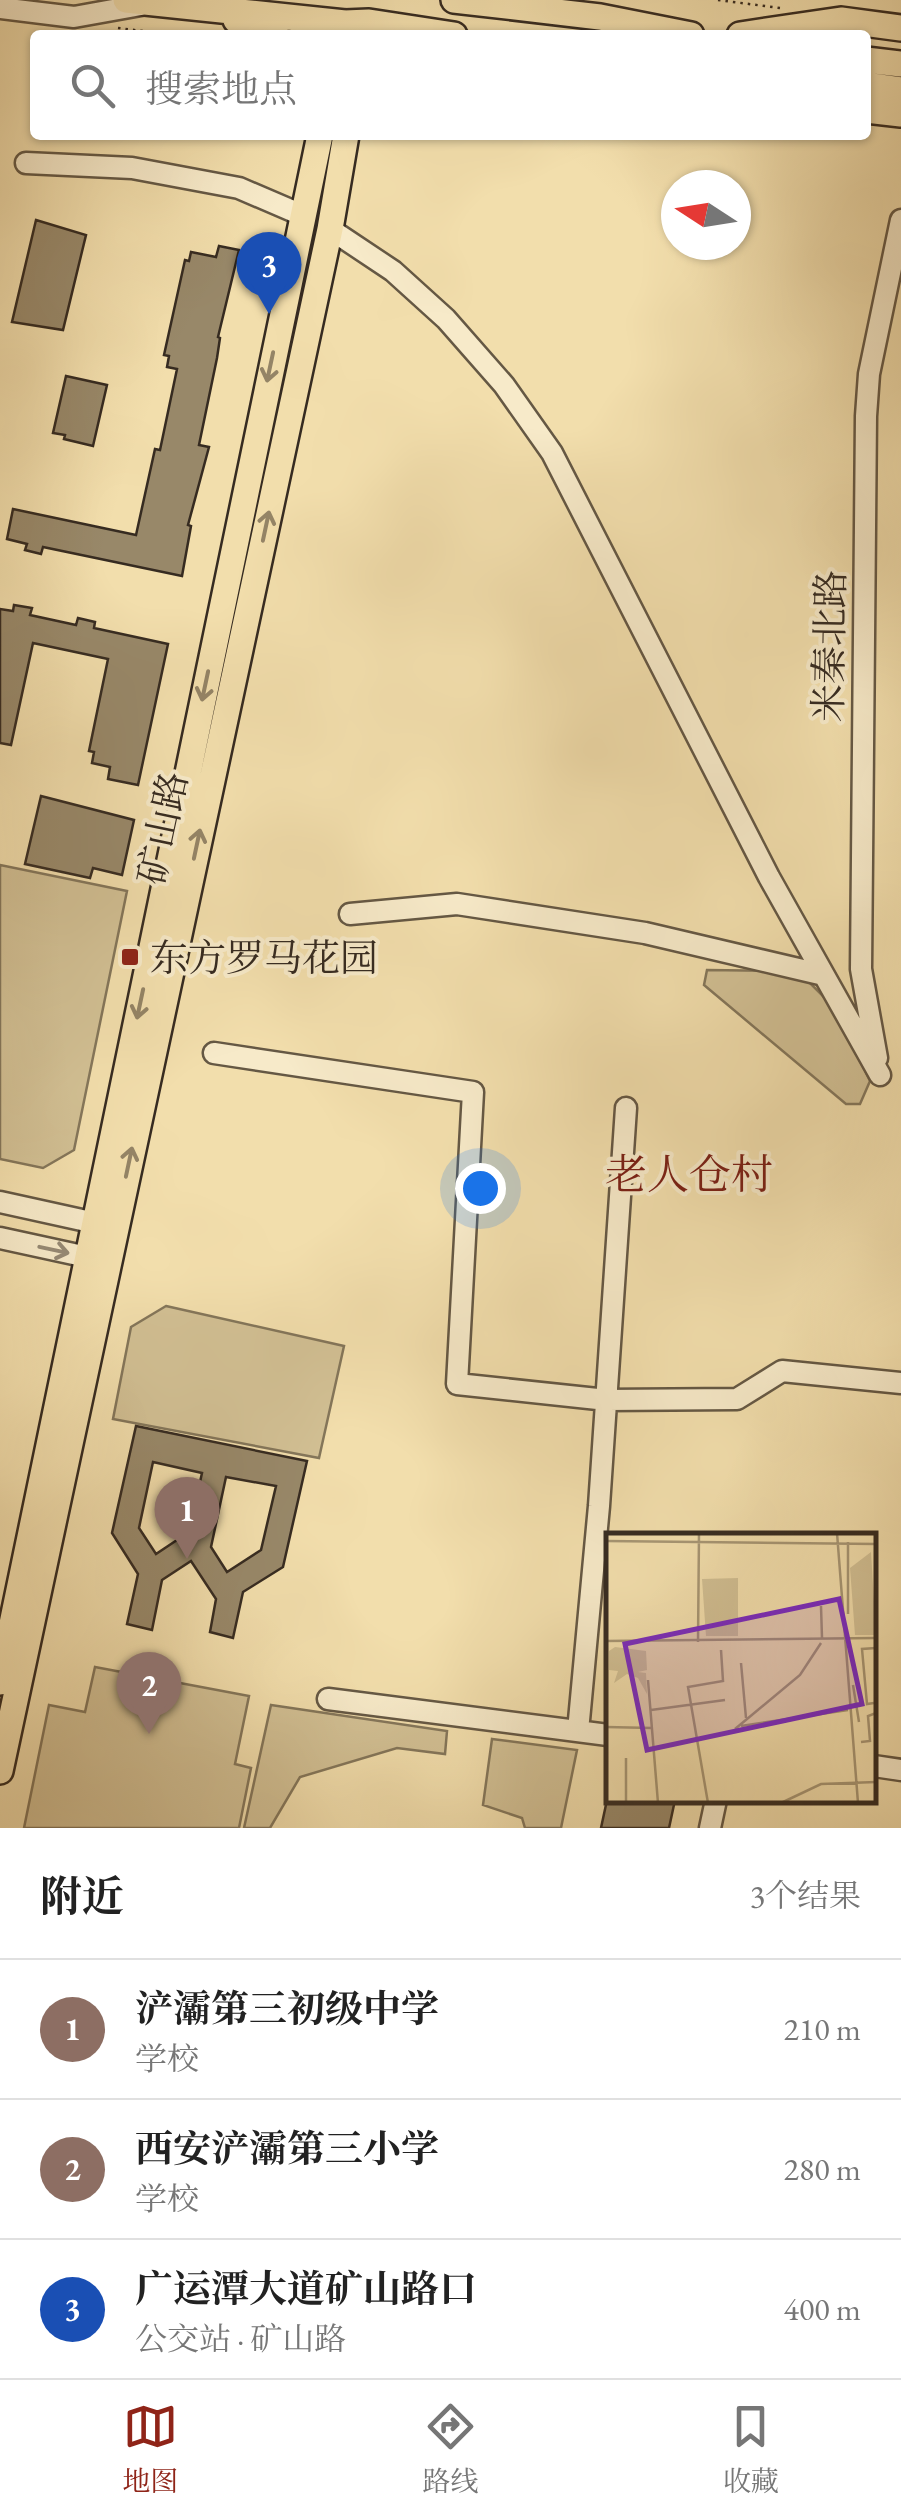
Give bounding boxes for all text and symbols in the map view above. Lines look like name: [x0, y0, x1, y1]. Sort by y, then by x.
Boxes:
search box: [30, 30, 871, 140]
icon: search: [65, 58, 120, 113]
text: 搜索地点: [145, 64, 297, 113]
north arrow: [661, 170, 751, 260]
pin: 3: [236, 232, 302, 314]
one-way arrow: [260, 350, 279, 382]
one-way arrow: [257, 511, 276, 543]
street label: 米秦北路: [803, 570, 855, 722]
one-way arrow: [195, 669, 214, 701]
street label: 矿山路: [126, 767, 198, 889]
one-way arrow: [188, 829, 207, 861]
place label: 东方罗马花园: [150, 933, 378, 982]
marker: 东方罗马花园: [119, 946, 141, 968]
one-way arrow: [129, 987, 148, 1019]
one-way arrow: [121, 1147, 139, 1179]
district label: 老人仓村: [605, 1147, 773, 1202]
your location: [455, 1163, 506, 1214]
one-way arrow: [37, 1242, 69, 1260]
pin: 1: [154, 1476, 220, 1559]
inset map: [606, 1533, 876, 1803]
pin: 2: [116, 1652, 182, 1734]
text: 附近: [40, 1869, 124, 1924]
text: 3个结果: [750, 1875, 861, 1917]
text: 浐灞第三初级中学: [135, 1984, 439, 2033]
text: 1: [64, 2008, 81, 2050]
text: 210 m: [784, 2008, 861, 2050]
text: 学校: [135, 2038, 199, 2080]
text: 西安浐灞第三小学: [135, 2124, 439, 2173]
text: 2: [64, 2148, 81, 2190]
text: 280 m: [784, 2148, 861, 2190]
text: 学校: [135, 2178, 199, 2220]
text: 广运潭大道矿山路口: [135, 2264, 477, 2313]
text: 3: [64, 2288, 81, 2330]
text: 400 m: [784, 2288, 861, 2330]
text: 公交站 · 矿山路: [135, 2318, 346, 2360]
tab: 地图: [122, 2399, 178, 2499]
tab: 路线: [422, 2399, 479, 2499]
tab: 收藏: [723, 2399, 779, 2499]

